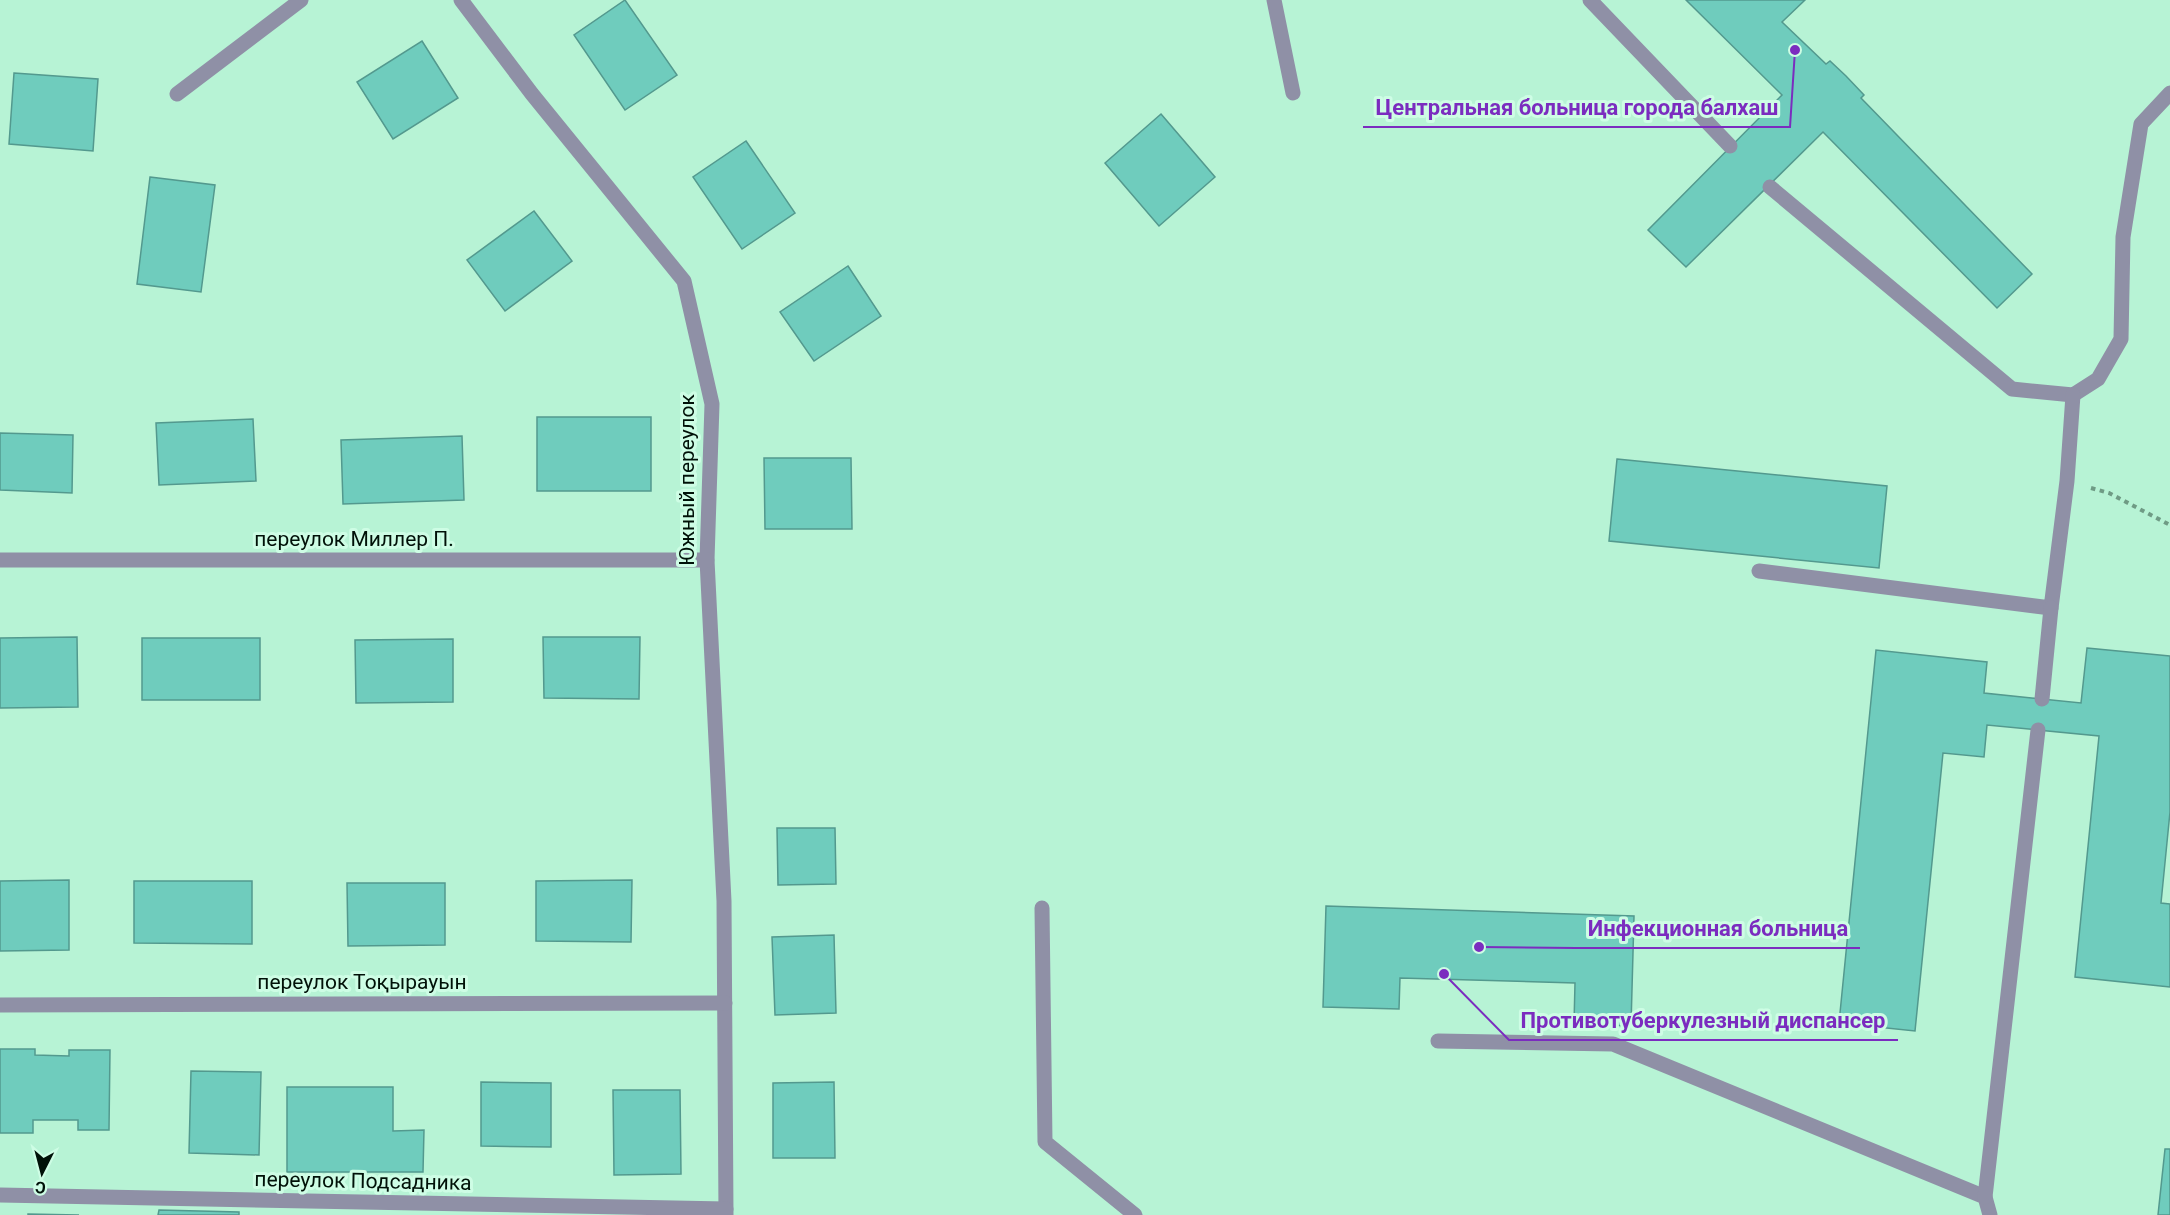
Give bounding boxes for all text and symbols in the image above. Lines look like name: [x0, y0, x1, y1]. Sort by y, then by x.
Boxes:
callout: Центральная больница города балхаш: [1363, 87, 1790, 127]
text: Центральная больница города балхаш: [1376, 95, 1778, 120]
street label: Южный переулок: [675, 394, 699, 566]
street label: переулок Миллер П.: [254, 527, 454, 551]
callout: Инфекционная больница: [1576, 908, 1860, 948]
text: Инфекционная больница: [1588, 916, 1848, 941]
street label: переулок Тоқырауын: [257, 970, 467, 994]
callout: Противотуберкулезный диспансер: [1509, 1000, 1898, 1040]
text: Противотуберкулезный диспансер: [1521, 1008, 1885, 1033]
north arrow: [12, 1143, 72, 1203]
street label: переулок Подсадника: [254, 1167, 472, 1195]
text: С: [34, 1177, 47, 1197]

